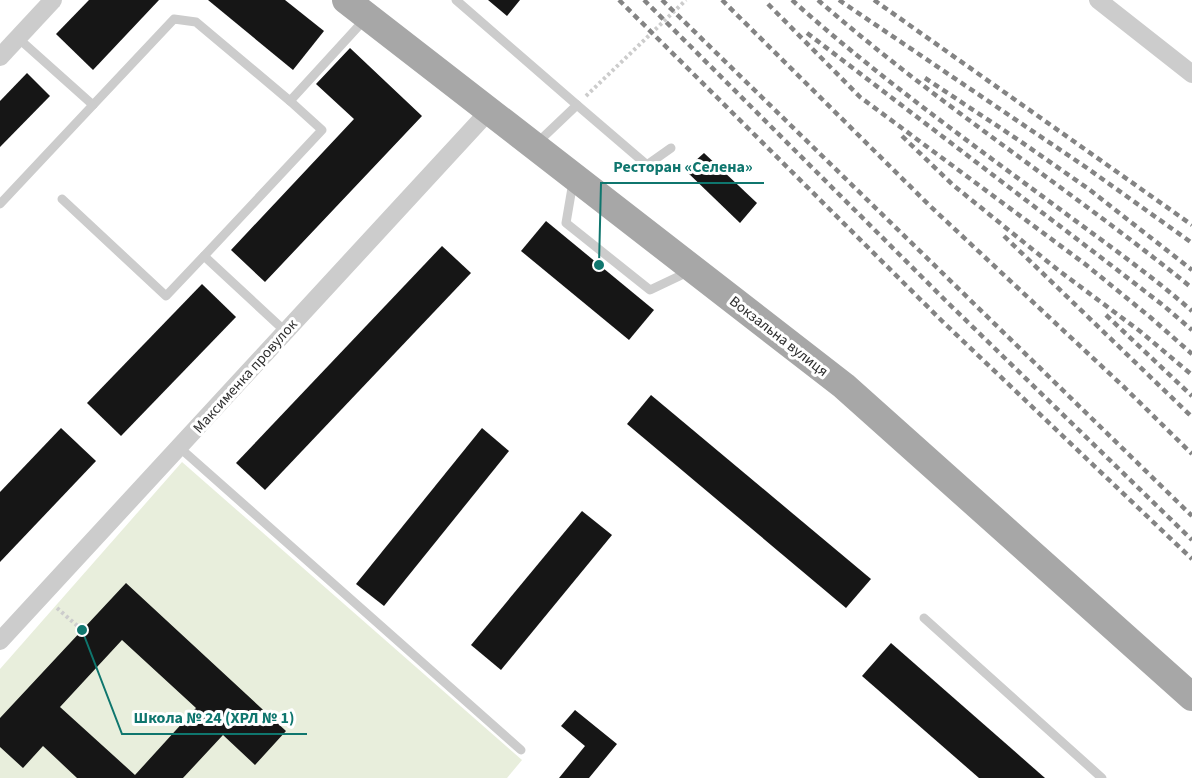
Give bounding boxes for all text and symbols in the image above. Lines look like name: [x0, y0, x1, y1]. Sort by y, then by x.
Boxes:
callout: Ресторан «Селена»: [601, 149, 764, 183]
text: Ресторан «Селена»: [613, 156, 753, 178]
street label: Вокзальна вулиця: [725, 291, 832, 382]
street label: Максименка провулок: [188, 314, 303, 438]
callout: Школа № 24 (ХРЛ № 1): [122, 700, 307, 734]
text: Школа № 24 (ХРЛ № 1): [134, 707, 294, 729]

